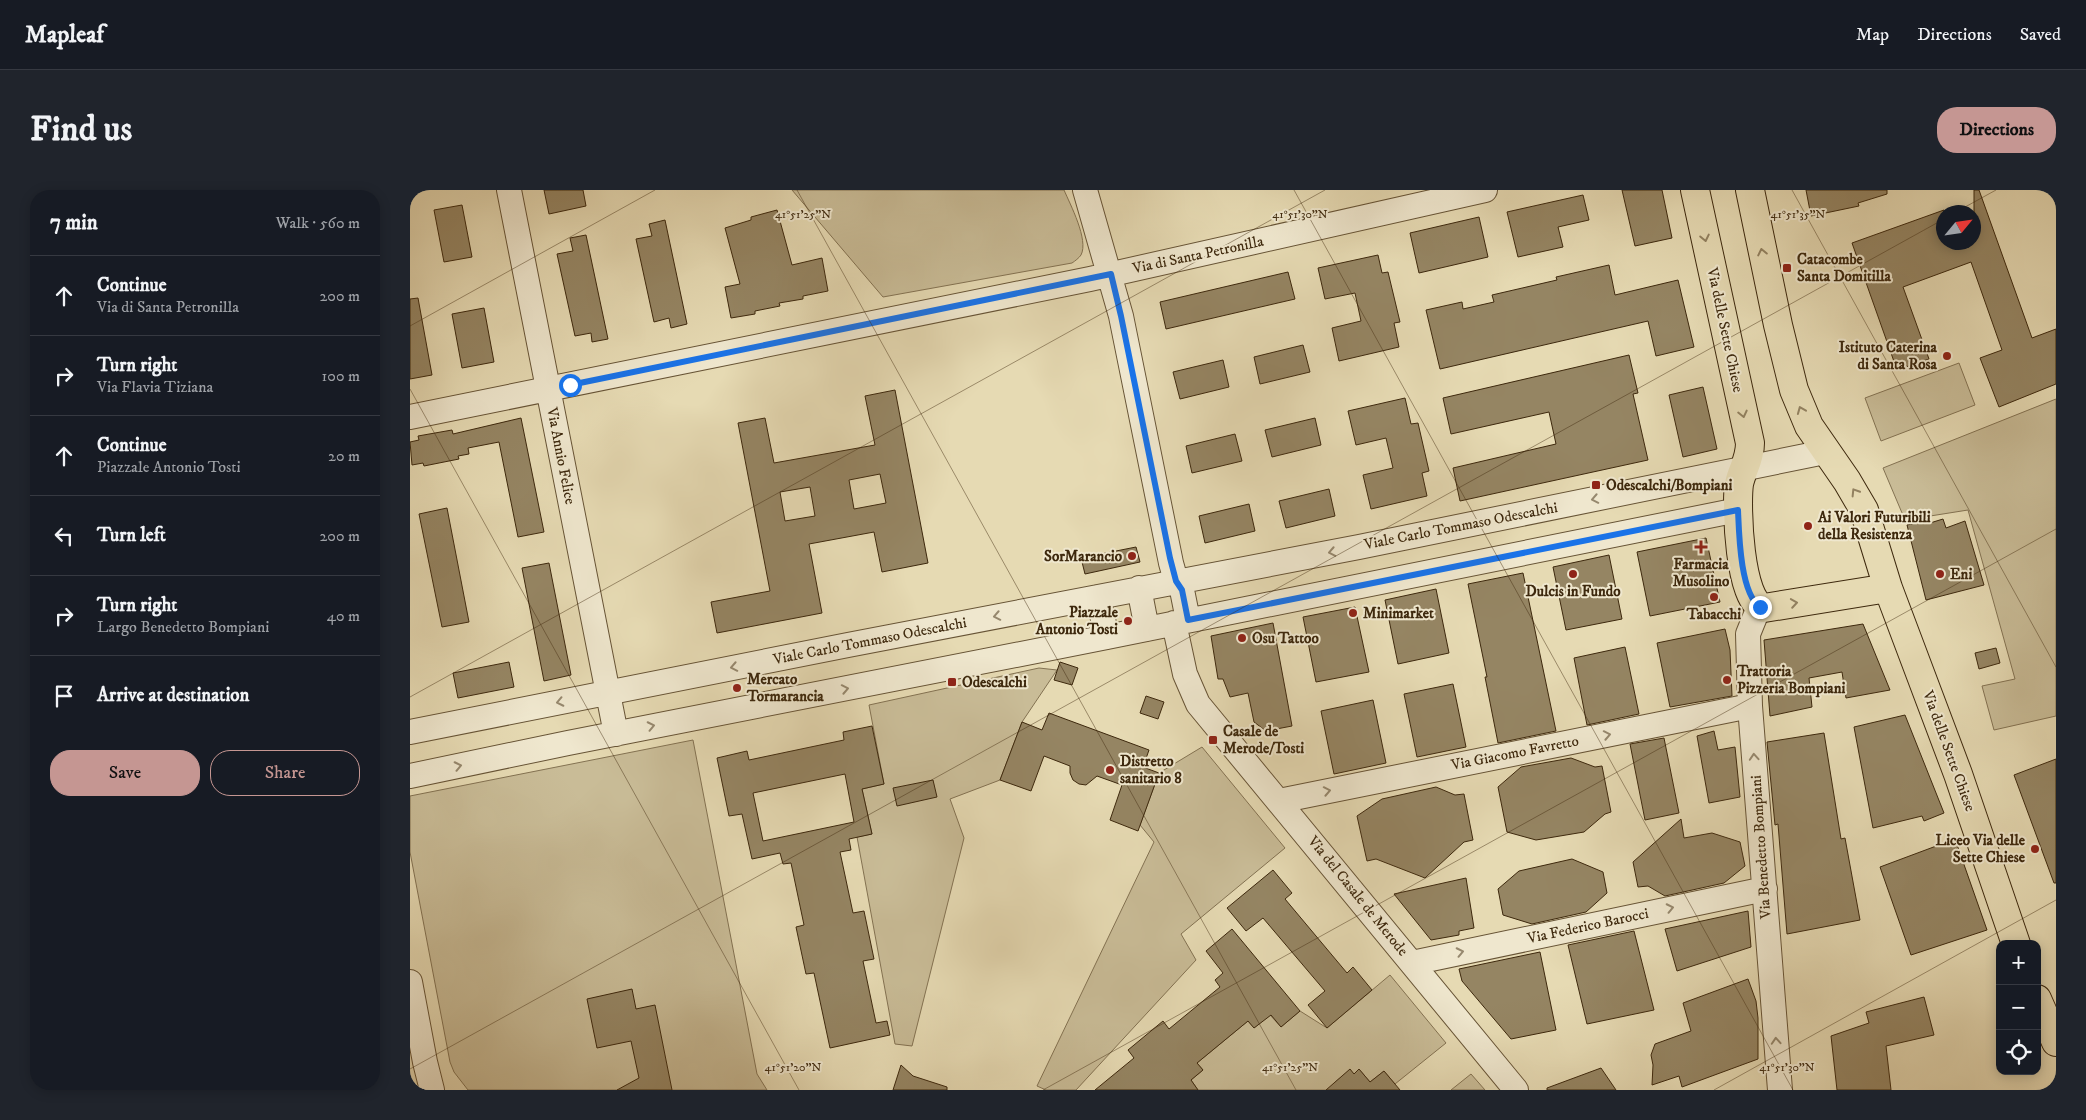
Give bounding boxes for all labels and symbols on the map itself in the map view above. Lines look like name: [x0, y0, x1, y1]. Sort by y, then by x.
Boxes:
north arrow: [1936, 205, 1981, 250]
text: 41°51'25"N: [775, 207, 831, 222]
text: 41°51'30"N: [1272, 207, 1328, 222]
text: 41°51'35"N: [1771, 207, 1826, 222]
street label: Via di Santa Petronilla: [1130, 232, 1266, 278]
one-way arrow: [1699, 233, 1710, 242]
one-way arrow: [1758, 248, 1768, 257]
place label: Catacombe Santa Domitilla: [1797, 250, 1892, 286]
marker: Catacombe Santa Domitilla: [1781, 262, 1793, 274]
street label: Via delle Sette Chiese: [1702, 265, 1748, 394]
place label: Istituto Caterina di Santa Rosa: [1839, 338, 1938, 374]
marker: Istituto Caterina di Santa Rosa: [1941, 350, 1953, 362]
route start: [559, 374, 582, 397]
street label: Via Annio Felice: [542, 405, 580, 506]
one-way arrow: [1797, 406, 1808, 415]
one-way arrow: [1737, 409, 1748, 418]
place label: Odescalchi/Bompiani: [1606, 476, 1733, 495]
marker: Odescalchi/Bompiani: [1590, 479, 1602, 491]
one-way arrow: [1851, 489, 1861, 498]
one-way arrow: [1590, 493, 1599, 504]
street label: Viale Carlo Tommaso Odescalchi: [1362, 498, 1559, 554]
place label: Ai Valori Futuribili della Resistenza: [1817, 508, 1931, 544]
marker: Ai Valori Futuribili della Resistenza: [1802, 520, 1814, 532]
marker: Farmacia Musolino: [1695, 541, 1707, 553]
one-way arrow: [1328, 546, 1337, 556]
place label: SorMarancio: [1044, 547, 1123, 566]
marker: SorMarancio: [1126, 550, 1138, 562]
place label: Farmacia Musolino: [1673, 555, 1730, 591]
place label: Eni: [1950, 565, 1972, 584]
marker: Dulcis in Fundo: [1567, 568, 1579, 580]
marker: Eni: [1934, 568, 1946, 580]
place label: Dulcis in Fundo: [1526, 582, 1621, 601]
marker: Tabacchi: [1708, 591, 1720, 603]
route end: [1749, 596, 1772, 619]
one-way arrow: [1790, 598, 1798, 609]
place label: Piazzale Antonio Tosti: [1035, 603, 1119, 639]
place label: Minimarket: [1363, 604, 1434, 623]
place label: Tabacchi: [1686, 605, 1741, 624]
marker: Minimarket: [1347, 607, 1359, 619]
one-way arrow: [992, 611, 1001, 621]
street label: Viale Carlo Tommaso Odescalchi: [771, 613, 968, 669]
marker: Piazzale Antonio Tosti: [1122, 615, 1134, 627]
place label: Osu Tattoo: [1252, 629, 1319, 648]
marker: Osu Tattoo: [1236, 632, 1248, 644]
one-way arrow: [730, 661, 739, 672]
place label: Trattoria Pizzeria Bompiani: [1736, 662, 1845, 698]
place label: Mercato Tormarancia: [746, 670, 824, 706]
place label: Odescalchi: [962, 673, 1027, 692]
marker: Trattoria Pizzeria Bompiani: [1721, 674, 1733, 686]
marker: Odescalchi: [946, 676, 958, 688]
marker: Mercato Tormarancia: [731, 682, 743, 694]
one-way arrow: [841, 684, 849, 694]
street label: Via delle Sette Chiese: [1918, 687, 1980, 814]
one-way arrow: [556, 696, 564, 707]
one-way arrow: [647, 721, 656, 732]
place label: Casale de Merode/Tosti: [1223, 722, 1304, 758]
one-way arrow: [1602, 730, 1611, 740]
street label: Via Giacomo Favretto: [1449, 731, 1580, 775]
marker: Casale de Merode/Tosti: [1207, 734, 1219, 746]
place label: Distretto sanitario 8: [1120, 752, 1182, 788]
one-way arrow: [1749, 753, 1760, 761]
one-way arrow: [453, 761, 462, 772]
marker: Distretto sanitario 8: [1104, 764, 1116, 776]
street label: Via Benedetto Bompiani: [1746, 774, 1776, 920]
one-way arrow: [1323, 787, 1332, 797]
street label: Via del Casale de Merode: [1303, 831, 1412, 960]
place label: Liceo Via delle Sette Chiese: [1935, 831, 2026, 867]
marker: Liceo Via delle Sette Chiese: [2029, 843, 2041, 855]
street label: Via Federico Barocci: [1525, 904, 1651, 948]
one-way arrow: [1666, 904, 1675, 914]
one-way arrow: [1455, 948, 1464, 958]
one-way arrow: [1771, 1037, 1782, 1045]
text: 41°51'20"N: [765, 1060, 822, 1075]
text: 41°51'25"N: [1262, 1060, 1318, 1075]
text: 41°51'30"N: [1759, 1060, 1815, 1075]

